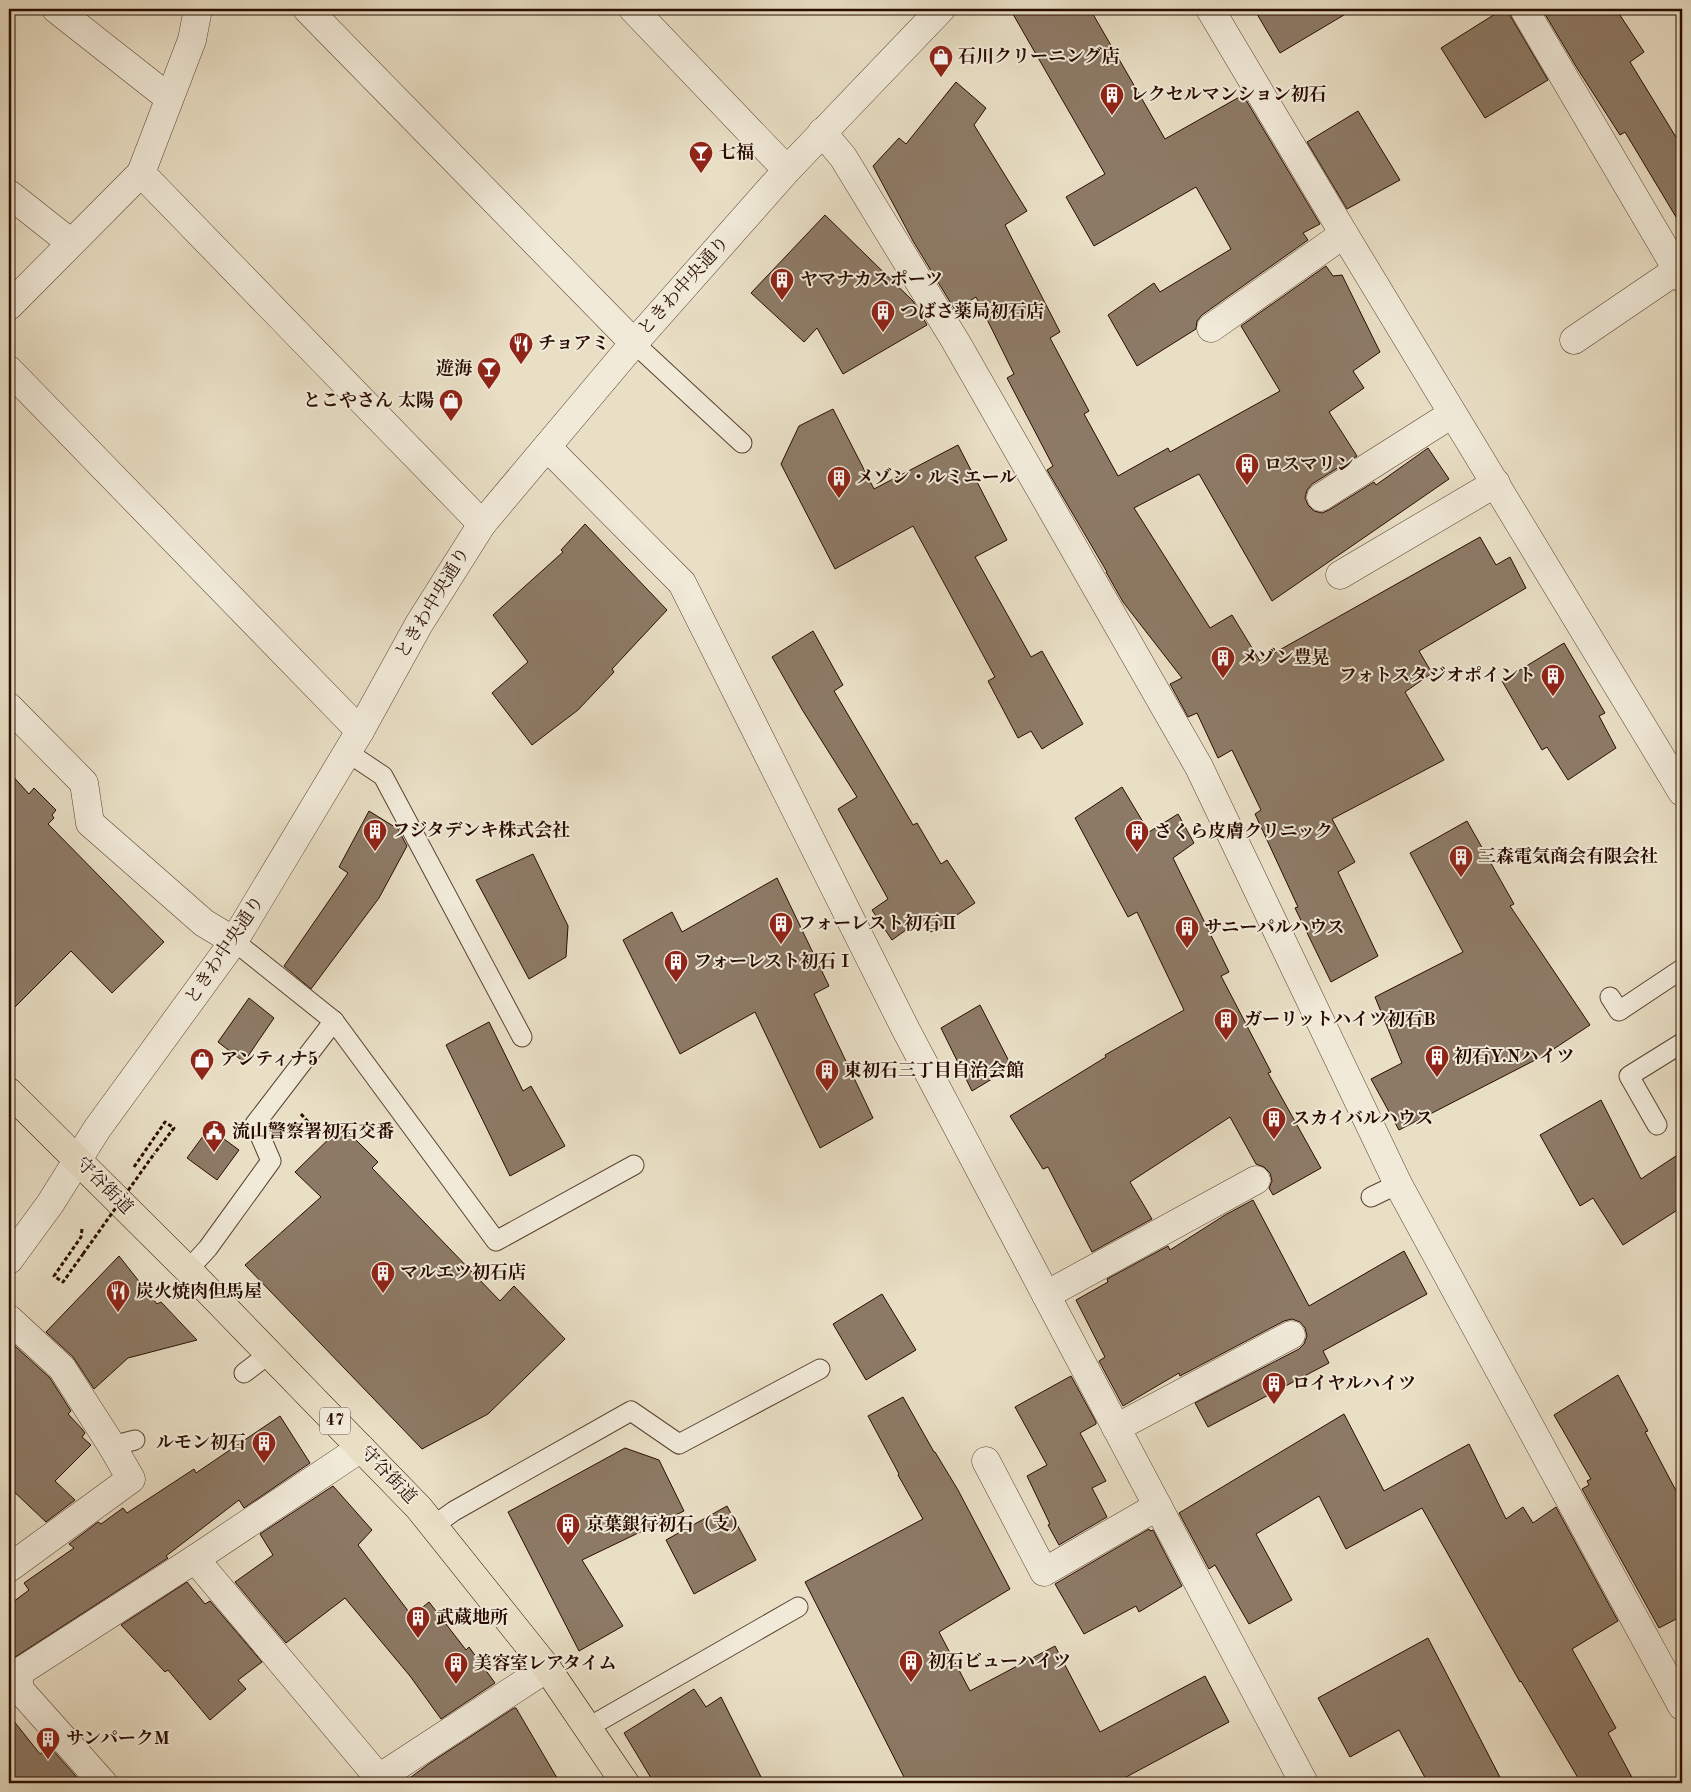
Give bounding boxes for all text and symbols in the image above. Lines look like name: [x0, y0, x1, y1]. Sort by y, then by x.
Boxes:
shop icon: 石川クリーニング店: [928, 44, 954, 78]
place label: 石川クリーニング店: [958, 46, 1120, 66]
building icon: レクセルマンション初石: [1099, 82, 1125, 116]
place label: レクセルマンション初石: [1130, 84, 1327, 104]
bar icon: 七福: [688, 140, 714, 174]
place label: 七福: [718, 142, 754, 162]
street label: ときわ中央通り: [634, 232, 733, 339]
building icon: ヤマナカスポーツ: [769, 267, 795, 301]
place label: ヤマナカスポーツ: [800, 270, 943, 289]
building icon: つばさ薬局初石店: [870, 299, 896, 333]
place label: つばさ薬局初石店: [900, 301, 1044, 321]
restaurant icon: チョアミ: [508, 331, 534, 365]
place label: チョアミ: [538, 334, 609, 353]
bar icon: 遊海: [476, 356, 502, 390]
place label: 遊海: [436, 358, 473, 378]
shop icon: とこやさん 太陽: [438, 388, 464, 422]
place label: とこやさん 太陽: [303, 390, 434, 410]
building icon: ロスマリン: [1234, 452, 1260, 486]
place label: ロスマリン: [1264, 456, 1354, 474]
building icon: メゾン・ルミエール: [826, 465, 852, 499]
place label: メゾン・ルミエール: [856, 467, 1017, 487]
street label: ときわ中央通り: [391, 543, 473, 662]
building icon: メゾン豊晃: [1210, 645, 1236, 679]
place label: メゾン豊晃: [1240, 647, 1329, 667]
building icon: フォトスタジオポイント: [1540, 663, 1566, 697]
place label: フォトスタジオポイント: [1339, 666, 1536, 685]
building icon: フジタデンキ株式会社: [362, 818, 388, 852]
building icon: さくら皮膚クリニック: [1124, 819, 1150, 853]
place label: フジタデンキ株式会社: [392, 820, 570, 840]
place label: さくら皮膚クリニック: [1154, 821, 1333, 841]
building icon: 三森電気商会有限会社: [1448, 844, 1474, 878]
place label: 三森電気商会有限会社: [1478, 846, 1658, 866]
street label: ときわ中央通り: [181, 892, 268, 1007]
building icon: フォーレスト初石Ⅱ: [768, 911, 794, 945]
place label: フォーレスト初石Ⅱ: [798, 913, 958, 933]
building icon: サニーパルハウス: [1174, 915, 1200, 949]
place label: サニーパルハウス: [1204, 918, 1345, 937]
building icon: フォーレスト初石Ⅰ: [663, 949, 689, 983]
place label: フォーレスト初石Ⅰ: [694, 951, 854, 971]
building icon: ガーリットハイツ初石B: [1213, 1007, 1239, 1041]
place label: ガーリットハイツ初石B: [1244, 1009, 1436, 1029]
building icon: 初石Y.Nハイツ: [1424, 1044, 1450, 1078]
place label: 初石Y.Nハイツ: [1454, 1046, 1574, 1066]
shop icon: アンティナ5: [189, 1047, 215, 1081]
place label: アンティナ5: [220, 1050, 318, 1069]
building icon: 東初石三丁目自治会館: [814, 1058, 840, 1092]
place label: 東初石三丁目自治会館: [844, 1060, 1024, 1080]
building icon: スカイバルハウス: [1261, 1106, 1287, 1140]
place label: スカイバルハウス: [1292, 1109, 1433, 1128]
public building icon: 流山警察署初石交番: [201, 1119, 227, 1153]
place label: 流山警察署初石交番: [232, 1121, 394, 1141]
street label: 守谷街道: [72, 1153, 137, 1218]
building icon: マルエツ初石店: [370, 1260, 396, 1294]
place label: マルエツ初石店: [400, 1262, 526, 1282]
restaurant icon: 炭火焼肉但馬屋: [105, 1279, 131, 1313]
place label: 炭火焼肉但馬屋: [136, 1281, 262, 1301]
building icon: ロイヤルハイツ: [1261, 1371, 1287, 1405]
place label: ロイヤルハイツ: [1292, 1374, 1416, 1393]
road number: 47: [320, 1408, 350, 1434]
building icon: ルモン初石: [251, 1430, 277, 1464]
place label: ルモン初石: [156, 1432, 246, 1452]
street label: 守谷街道: [357, 1441, 421, 1507]
building icon: 京葉銀行初石（支）: [555, 1512, 581, 1546]
place label: 京葉銀行初石（支）: [586, 1514, 748, 1534]
building icon: 武蔵地所: [405, 1605, 431, 1639]
place label: 武蔵地所: [436, 1607, 508, 1627]
building icon: 初石ビューハイツ: [898, 1649, 924, 1683]
building icon: 美容室レアタイム: [443, 1651, 469, 1685]
place label: 初石ビューハイツ: [928, 1651, 1071, 1671]
place label: 美容室レアタイム: [474, 1653, 616, 1673]
building icon: サンパークM: [35, 1726, 61, 1760]
place label: サンパークM: [66, 1729, 170, 1748]

